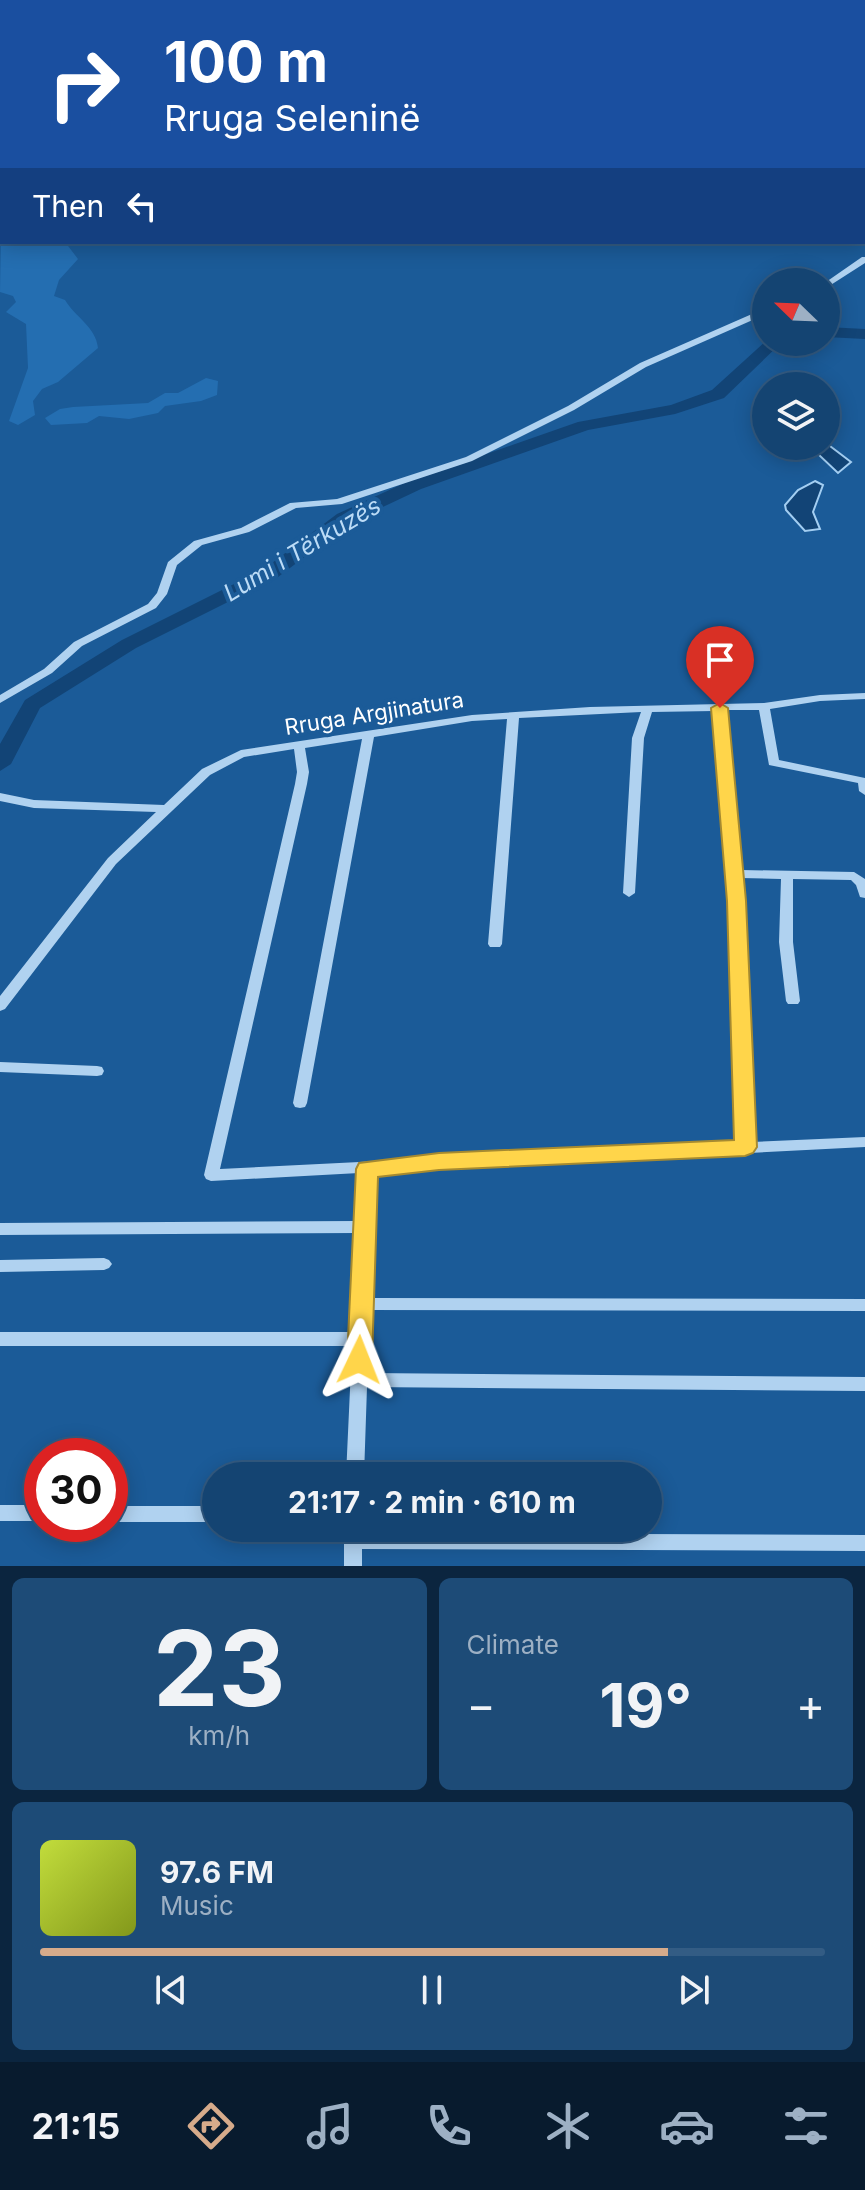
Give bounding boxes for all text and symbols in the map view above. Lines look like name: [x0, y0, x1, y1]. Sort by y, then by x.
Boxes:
text: 100 m: [164, 28, 328, 96]
icon: right: [32, 32, 136, 136]
text: Rruga Seleninë: [164, 96, 420, 140]
icon: left: [120, 184, 164, 228]
text: Then: [32, 188, 104, 224]
north arrow: [752, 268, 840, 356]
map controls: [752, 268, 840, 460]
button: layers: [752, 372, 840, 460]
water label: Lumi i Tërkuzës: [218, 491, 386, 607]
pin: [686, 626, 754, 708]
icon: arrive: [698, 638, 742, 682]
street label: Rruga Argjinatura: [283, 686, 465, 740]
position arrow: [317, 1318, 401, 1402]
speed limit sign: 30: [24, 1438, 128, 1542]
text: 21:17 · 2 min · 610 m: [288, 1484, 576, 1520]
text: 23: [153, 1605, 286, 1731]
text: Climate: [467, 1629, 559, 1660]
text: 19°: [600, 1669, 692, 1741]
text: −: [467, 1678, 496, 1732]
text: +: [796, 1678, 825, 1732]
text: km/h: [188, 1720, 250, 1751]
text: 97.6 FM: [160, 1854, 274, 1890]
text: Music: [160, 1890, 234, 1921]
icon: previous: [149, 1968, 193, 2012]
icon: pause: [410, 1968, 454, 2012]
icon: next: [672, 1968, 716, 2012]
icon: directions: [183, 2098, 239, 2154]
icon: music: [302, 2098, 358, 2154]
icon: phone: [421, 2098, 477, 2154]
icon: climate: [540, 2098, 596, 2154]
icon: car: [659, 2098, 715, 2154]
icon: filters: [778, 2098, 834, 2154]
text: 21:15: [31, 2104, 120, 2148]

